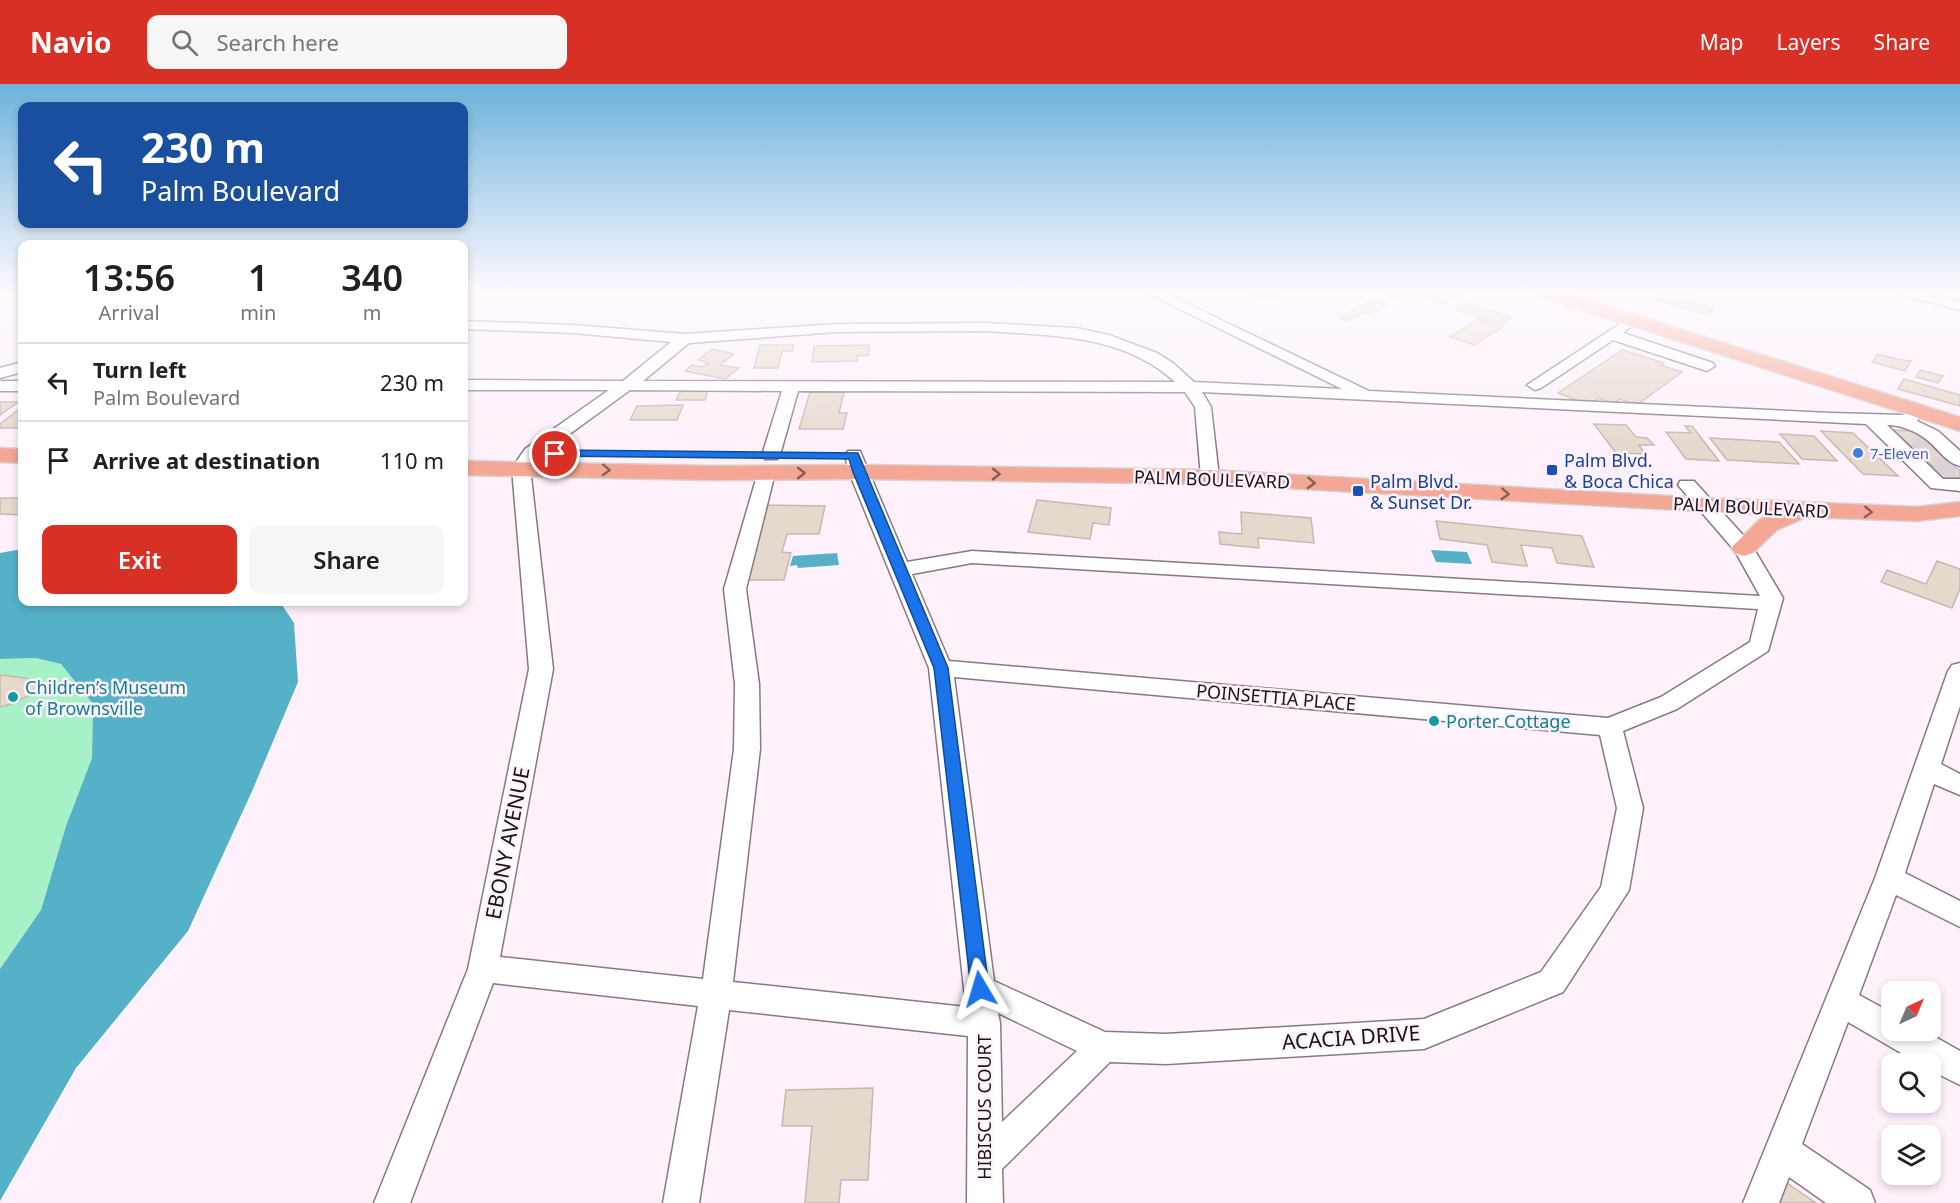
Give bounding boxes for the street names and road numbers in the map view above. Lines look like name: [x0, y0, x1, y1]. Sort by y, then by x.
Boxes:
street label: PALM BOULEVARD: [1134, 464, 1290, 494]
street label: PALM BOULEVARD: [1672, 491, 1830, 523]
street label: POINSETTIA PLACE: [1195, 678, 1357, 716]
street label: EBONY AVENUE: [478, 764, 536, 922]
street label: ACACIA DRIVE: [1281, 1018, 1421, 1056]
street label: HIBISCUS COURT: [972, 1034, 996, 1180]

